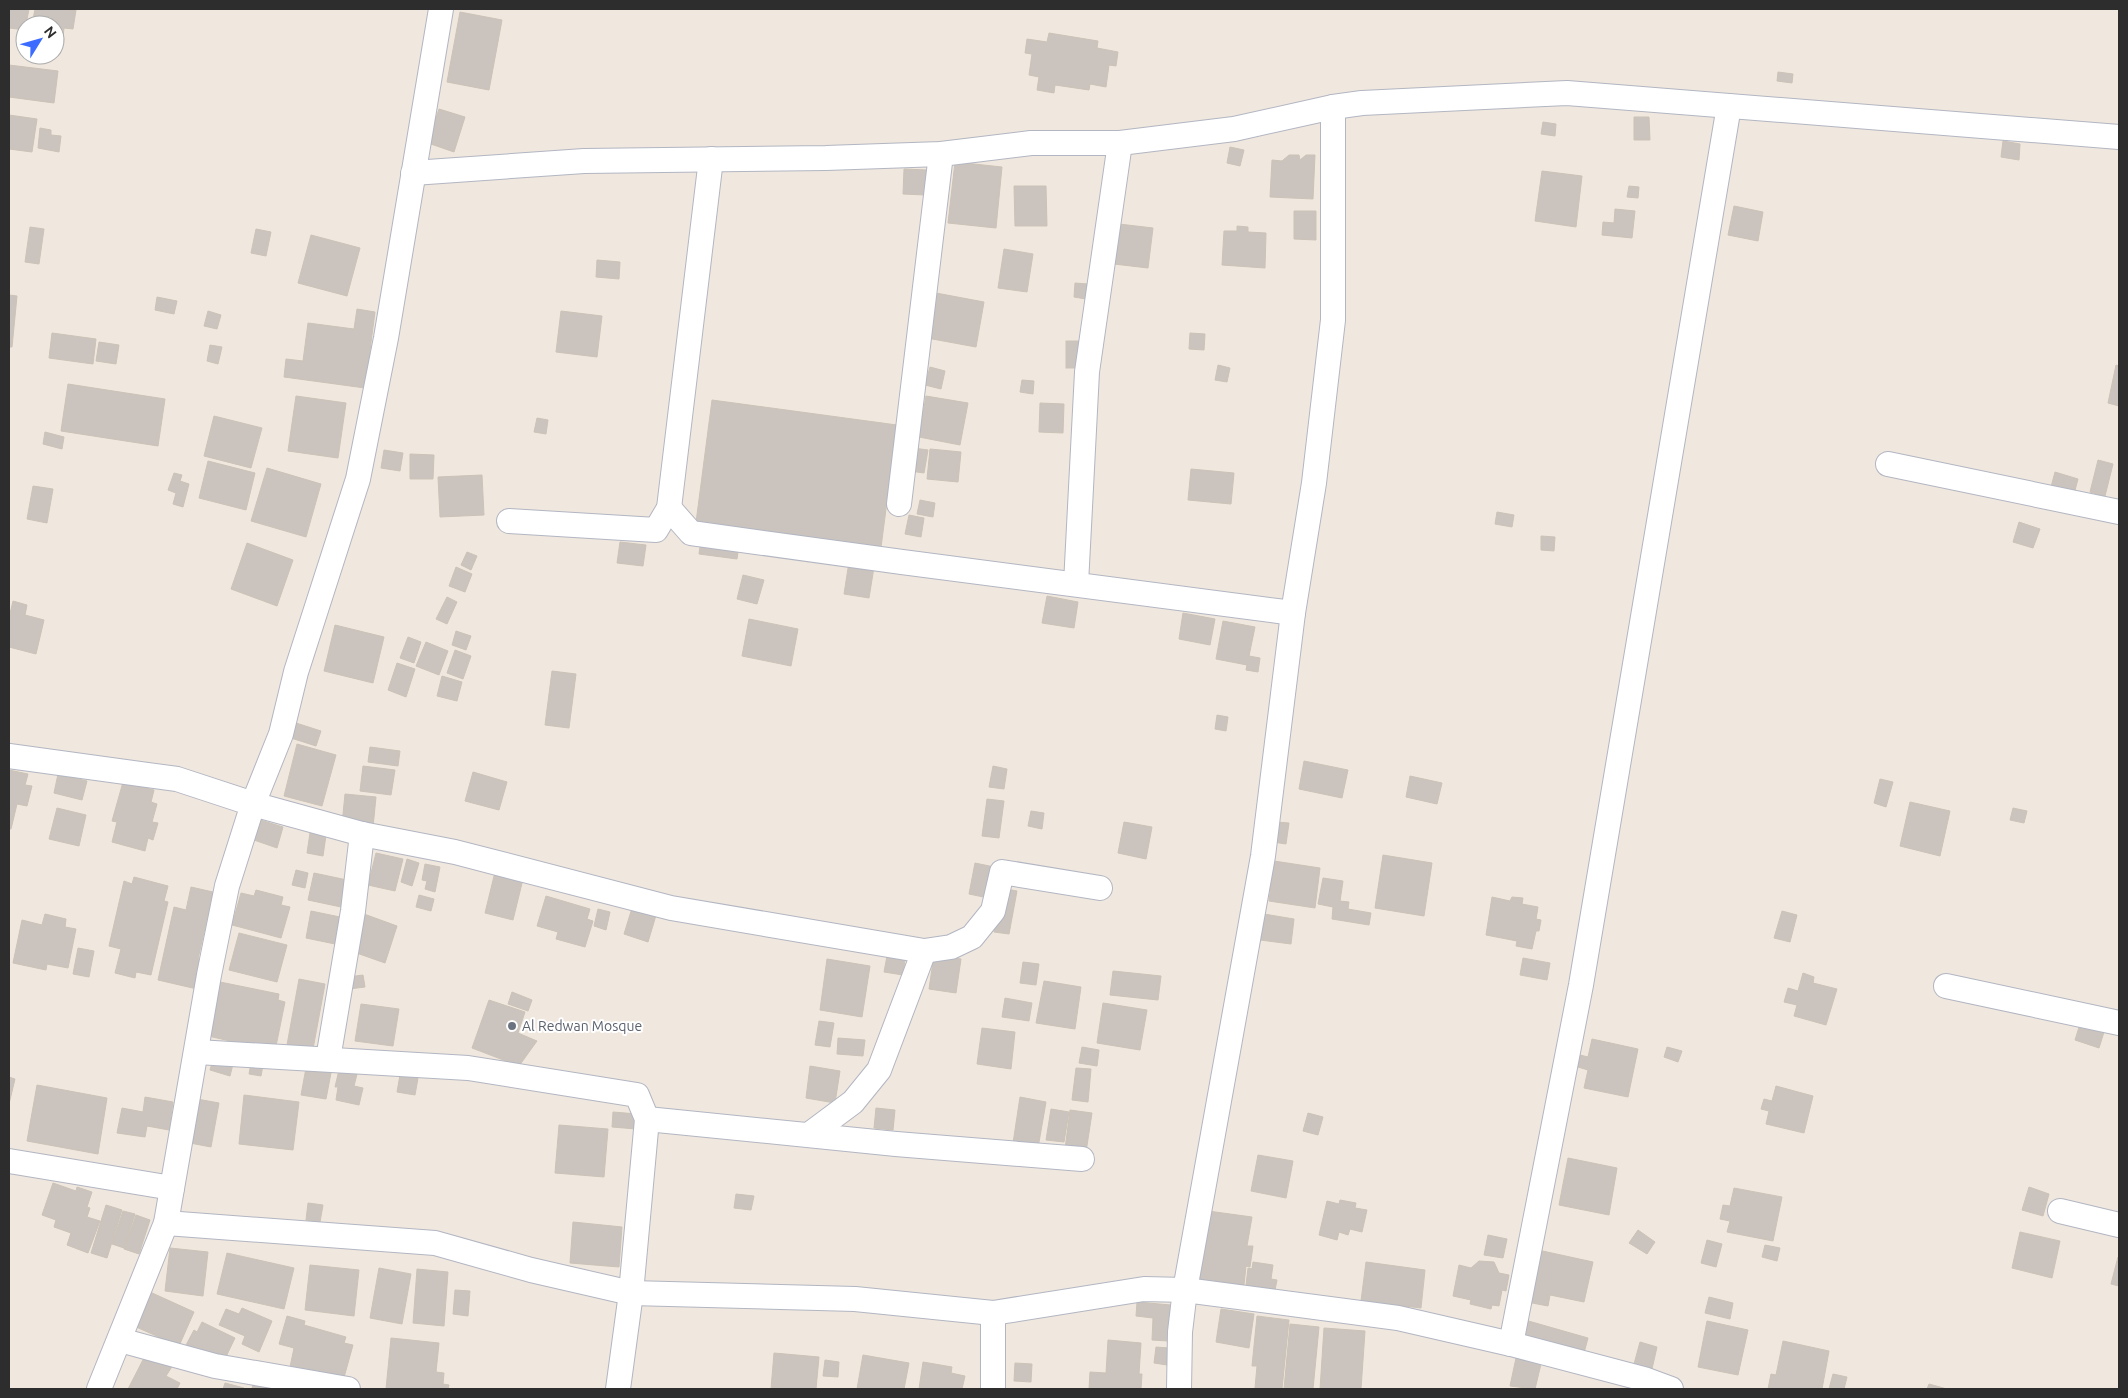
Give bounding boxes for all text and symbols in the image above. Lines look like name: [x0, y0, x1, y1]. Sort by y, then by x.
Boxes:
north arrow: [15, 15, 65, 65]
text: N: [41, 23, 60, 41]
place label: Al Redwan Mosque: [522, 1018, 642, 1034]
marker: Al Redwan Mosque: [506, 1020, 518, 1032]

